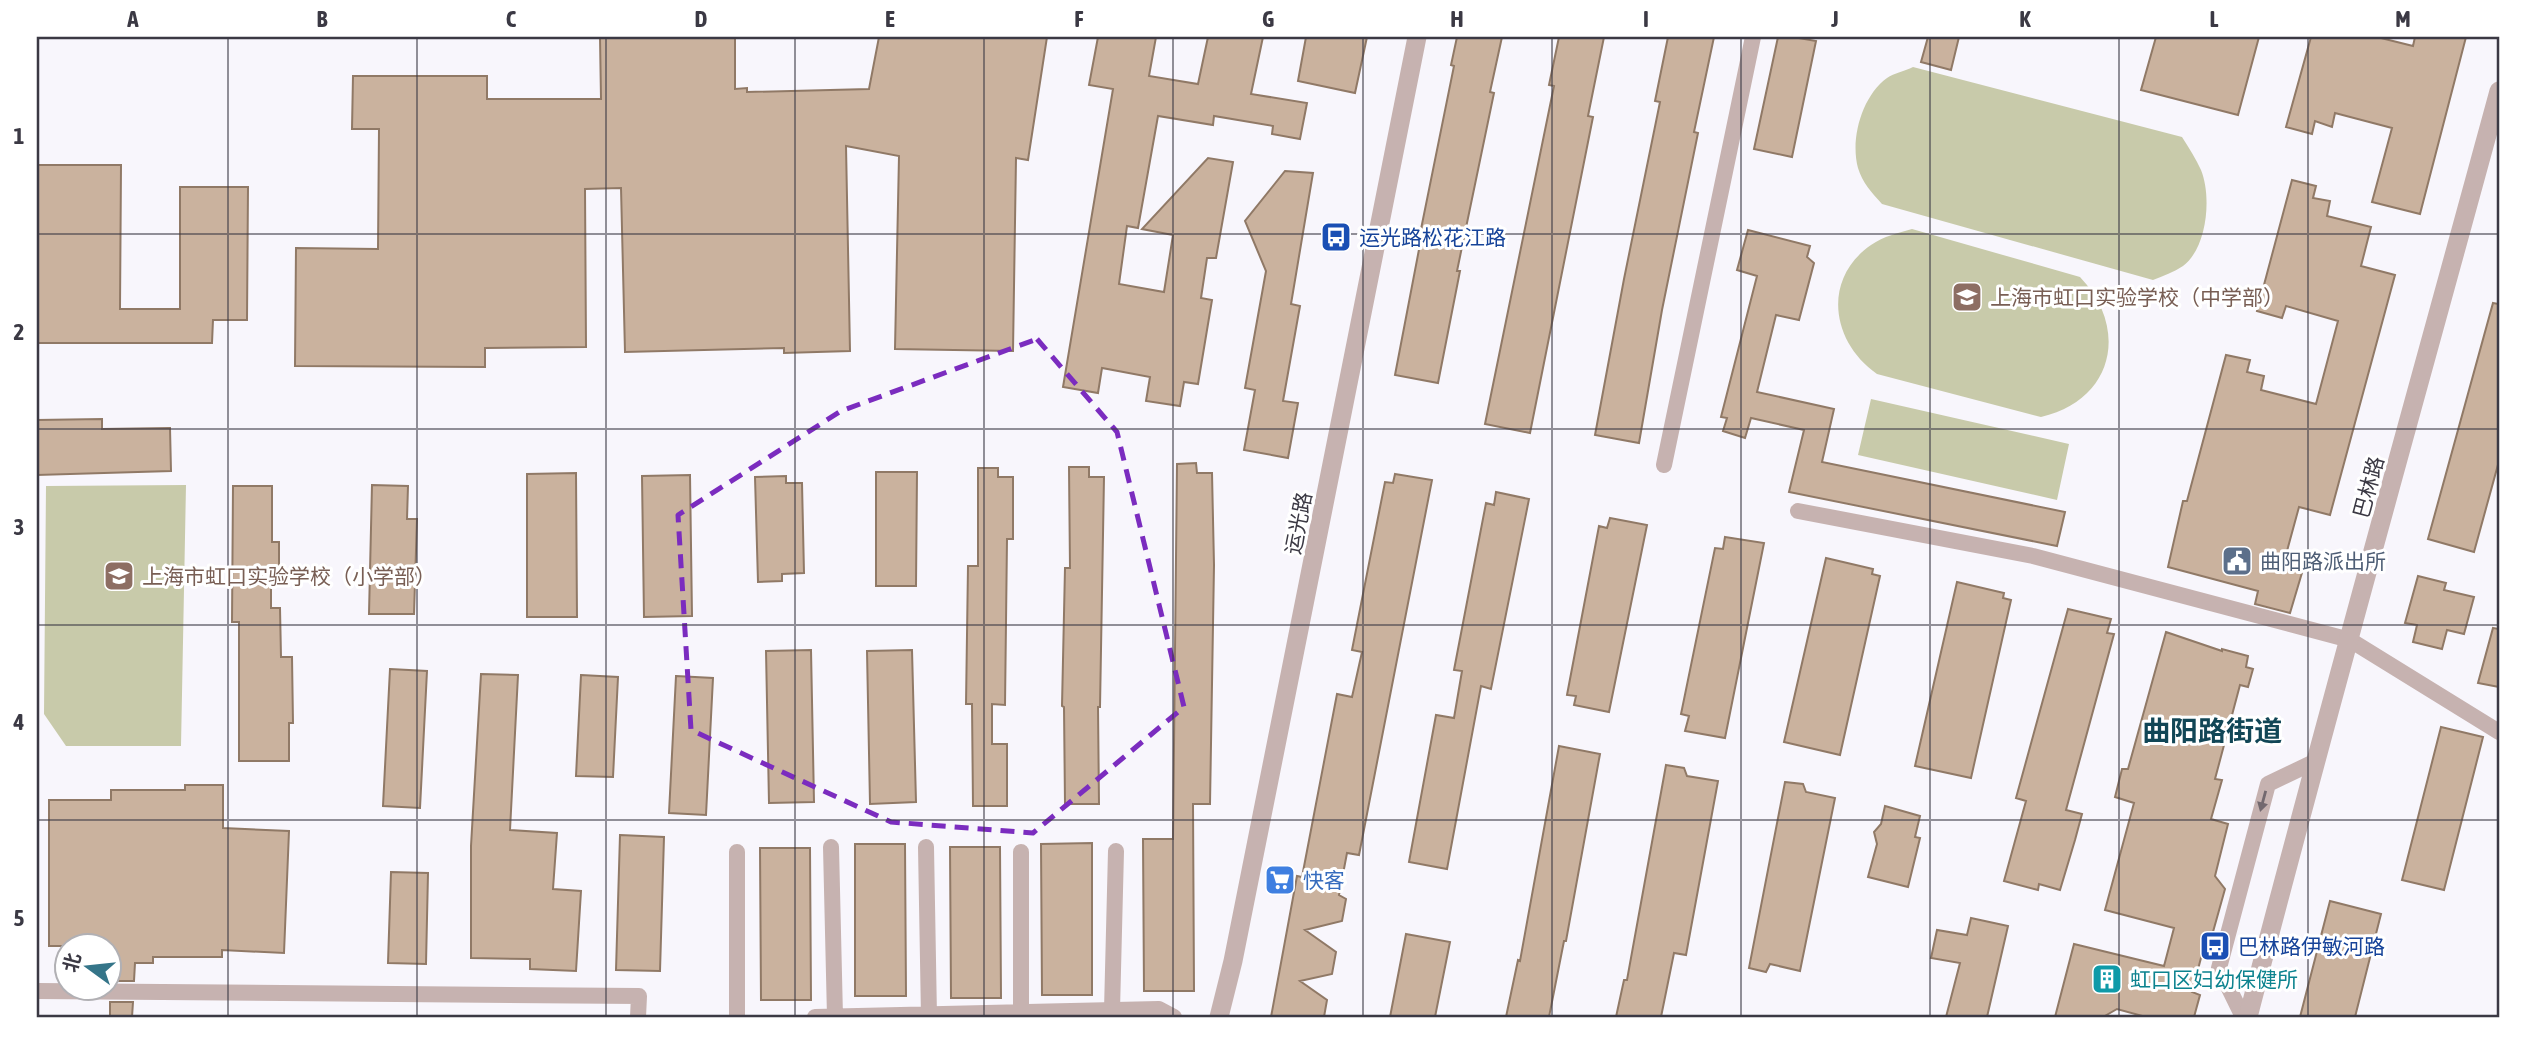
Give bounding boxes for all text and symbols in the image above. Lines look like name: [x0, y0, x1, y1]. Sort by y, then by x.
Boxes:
text: A: [126, 6, 139, 32]
text: B: [317, 6, 328, 32]
text: C: [506, 6, 517, 32]
text: D: [695, 6, 708, 32]
text: E: [885, 6, 895, 32]
text: F: [1074, 6, 1084, 32]
text: G: [1262, 6, 1274, 32]
text: H: [1450, 6, 1464, 32]
text: I: [1643, 6, 1649, 32]
text: J: [1830, 6, 1839, 32]
text: K: [2019, 6, 2031, 32]
text: L: [2210, 6, 2219, 32]
text: M: [2395, 6, 2411, 32]
text: 1: [14, 123, 25, 149]
bus stop icon: 运光路松花江路: [1319, 220, 1353, 254]
place label: 运光路松花江路: [1359, 225, 1506, 249]
school or university icon: 上海市虹口实验学校（中学部）: [1950, 280, 1984, 314]
place label: 上海市虹口实验学校（中学部）: [1990, 285, 2284, 309]
text: 2: [14, 319, 24, 345]
street label: 巴林路: [2348, 453, 2388, 521]
street label: 运光路: [1280, 490, 1316, 556]
text: 3: [14, 514, 24, 540]
public building icon: 曲阳路派出所: [2220, 544, 2254, 578]
place label: 曲阳路派出所: [2260, 549, 2386, 573]
school or university icon: 上海市虹口实验学校（小学部）: [102, 559, 136, 593]
place label: 上海市虹口实验学校（小学部）: [142, 564, 436, 588]
text: 4: [13, 709, 25, 735]
district label: 曲阳路街道: [2142, 715, 2282, 747]
one-way arrow: [2257, 790, 2268, 812]
supermarket icon: 快客: [1263, 863, 1297, 897]
place label: 快客: [1303, 868, 1345, 892]
text: 5: [14, 905, 25, 931]
bus stop icon: 巴林路伊敏河路: [2198, 929, 2232, 963]
north arrow: [52, 932, 122, 1002]
place label: 巴林路伊敏河路: [2238, 934, 2385, 958]
text: 北: [58, 951, 85, 975]
building icon: 虹口区妇幼保健所: [2090, 962, 2124, 996]
place label: 虹口区妇幼保健所: [2130, 967, 2298, 991]

